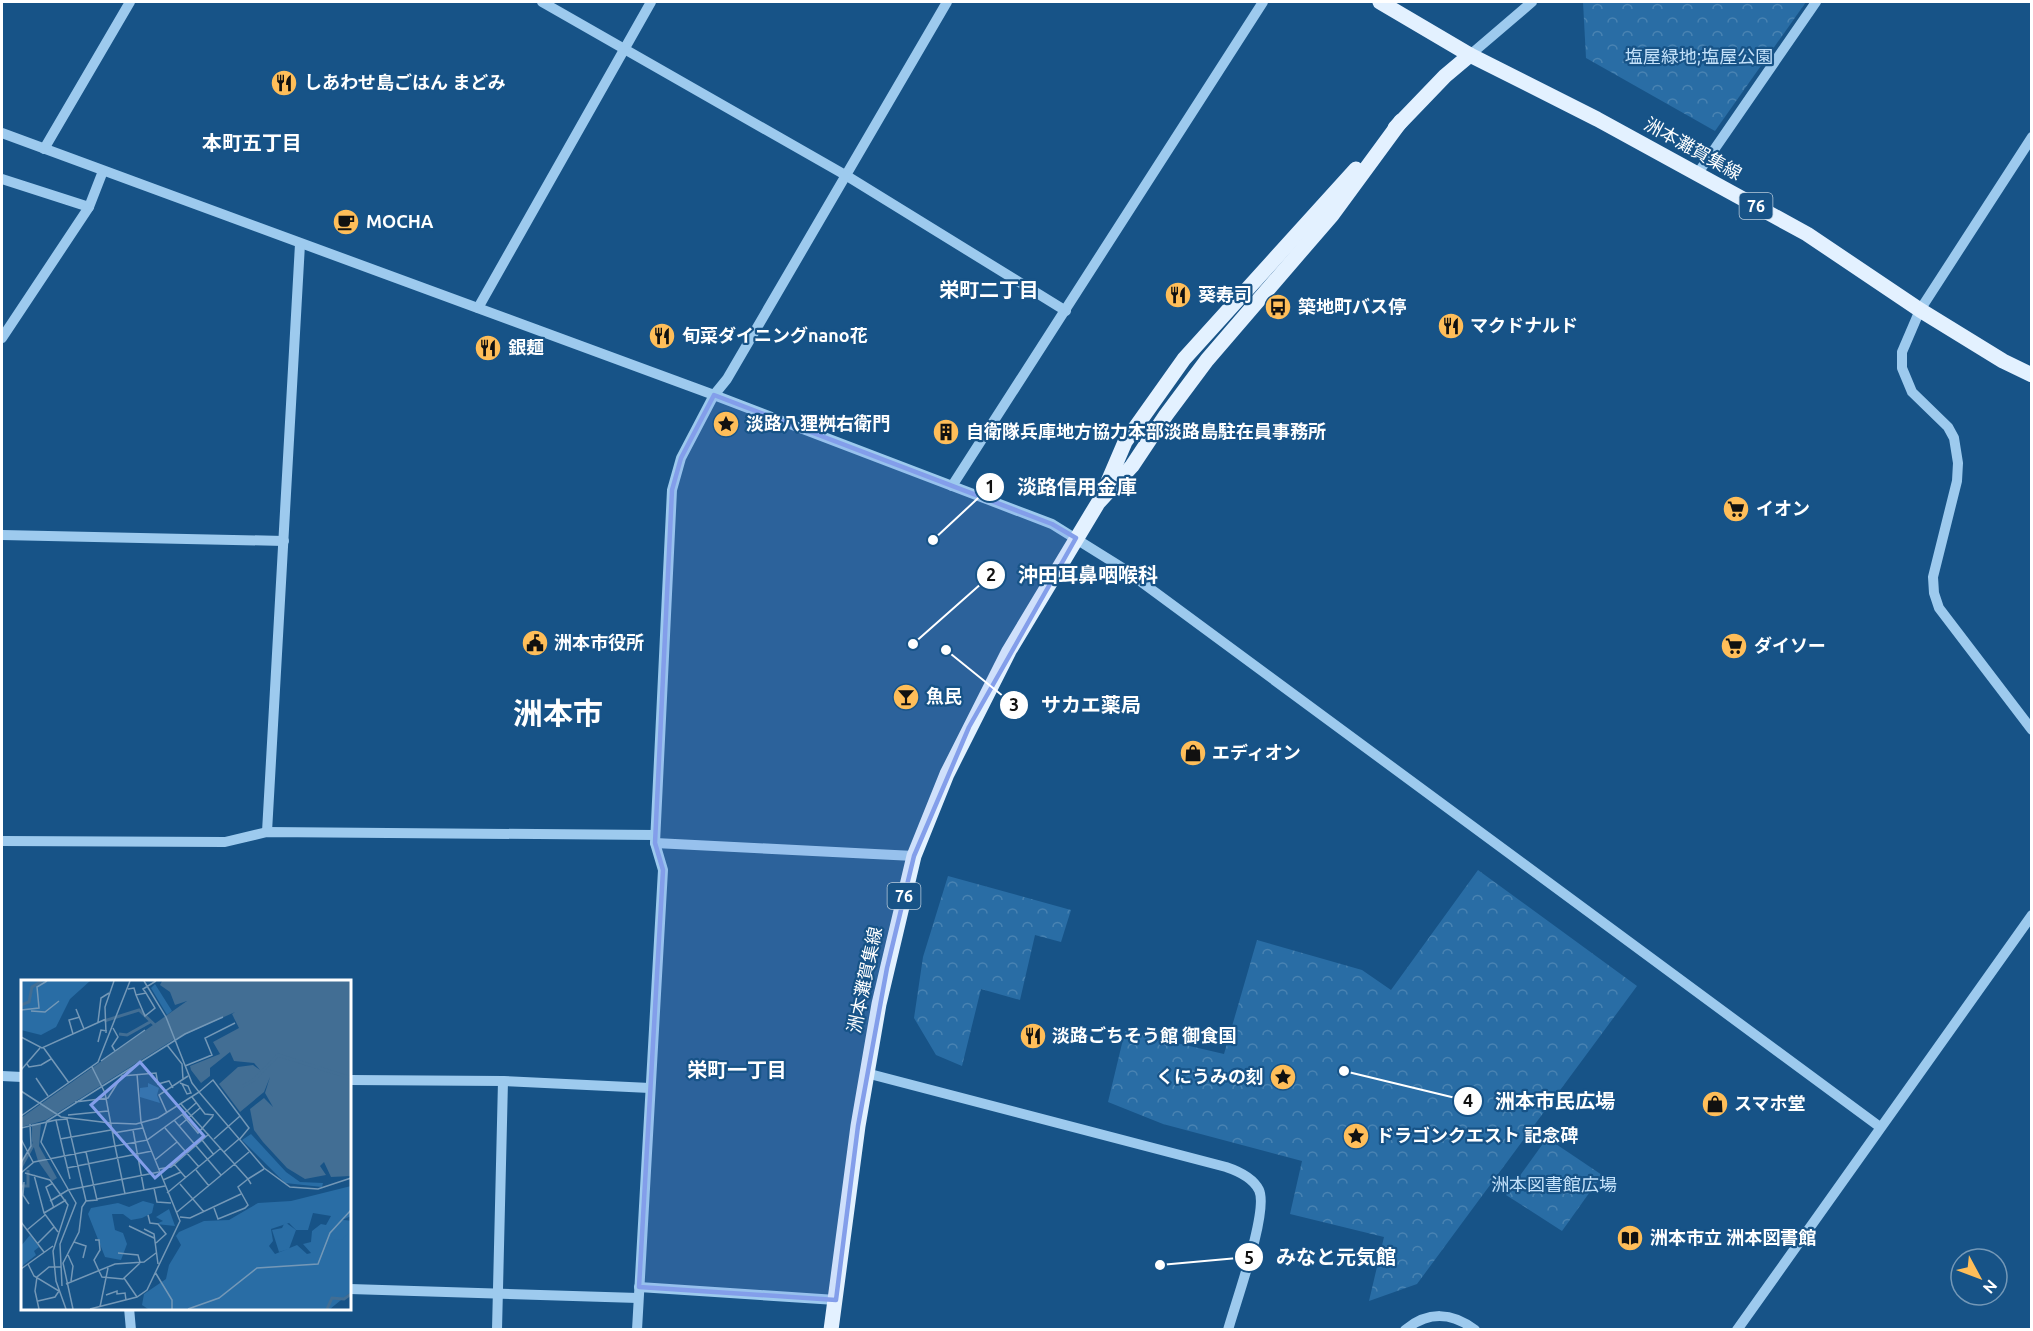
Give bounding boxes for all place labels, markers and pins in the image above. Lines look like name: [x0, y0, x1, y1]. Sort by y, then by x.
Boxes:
restaurant icon: しあわせ島ごはん まどみ: [269, 68, 299, 98]
place label: しあわせ島ごはん まどみ: [304, 72, 506, 92]
cafe icon: MOCHA: [331, 207, 361, 237]
place label: MOCHA: [366, 211, 434, 231]
restaurant icon: 葵寿司: [1163, 280, 1193, 310]
place label: 葵寿司: [1198, 284, 1252, 304]
bus stop icon: 築地町バス停: [1263, 292, 1293, 322]
place label: 築地町バス停: [1298, 296, 1406, 316]
restaurant icon: マクドナルド: [1436, 311, 1466, 341]
place label: マクドナルド: [1470, 315, 1578, 335]
restaurant icon: 旬菜ダイニングnano花: [647, 321, 677, 351]
place label: 旬菜ダイニングnano花: [682, 325, 868, 345]
restaurant icon: 銀麺: [473, 333, 503, 363]
place label: 銀麺: [508, 337, 544, 357]
place icon: 淡路八狸桝右衛門: [711, 409, 741, 439]
place label: 淡路八狸桝右衛門: [746, 413, 890, 433]
building icon: 自衛隊兵庫地方協力本部淡路島駐在員事務所: [931, 417, 961, 447]
place label: 自衛隊兵庫地方協力本部淡路島駐在員事務所: [966, 421, 1326, 441]
callout: 淡路信用金庫: [975, 468, 1149, 506]
supermarket icon: イオン: [1721, 494, 1751, 524]
place label: イオン: [1756, 498, 1810, 518]
callout: 沖田耳鼻咽喉科: [976, 556, 1170, 594]
public building icon: 洲本市役所: [520, 628, 550, 658]
supermarket icon: ダイソー: [1719, 631, 1749, 661]
place label: 洲本市役所: [554, 632, 644, 652]
place label: ダイソー: [1754, 635, 1826, 655]
bar icon: 魚民: [891, 682, 921, 712]
place label: 魚民: [926, 686, 962, 706]
callout: サカエ薬局: [999, 686, 1153, 724]
shop icon: エディオン: [1178, 738, 1208, 768]
place label: エディオン: [1212, 742, 1301, 762]
restaurant icon: 淡路ごちそう館 御食国: [1018, 1021, 1048, 1051]
place label: 淡路ごちそう館 御食国: [1052, 1025, 1236, 1045]
place icon: くにうみの刻: [1268, 1062, 1298, 1092]
place label: くにうみの刻: [1156, 1066, 1264, 1086]
callout: 洲本市民広場: [1453, 1082, 1627, 1120]
shop icon: スマホ堂: [1700, 1089, 1730, 1119]
place label: スマホ堂: [1734, 1093, 1805, 1113]
place icon: ドラゴンクエスト 記念碑: [1341, 1121, 1371, 1151]
place label: ドラゴンクエスト 記念碑: [1376, 1125, 1578, 1145]
library icon: 洲本市立 洲本図書館: [1615, 1223, 1645, 1253]
place label: 洲本市立 洲本図書館: [1650, 1227, 1816, 1247]
callout: みなと元気館: [1234, 1238, 1408, 1276]

